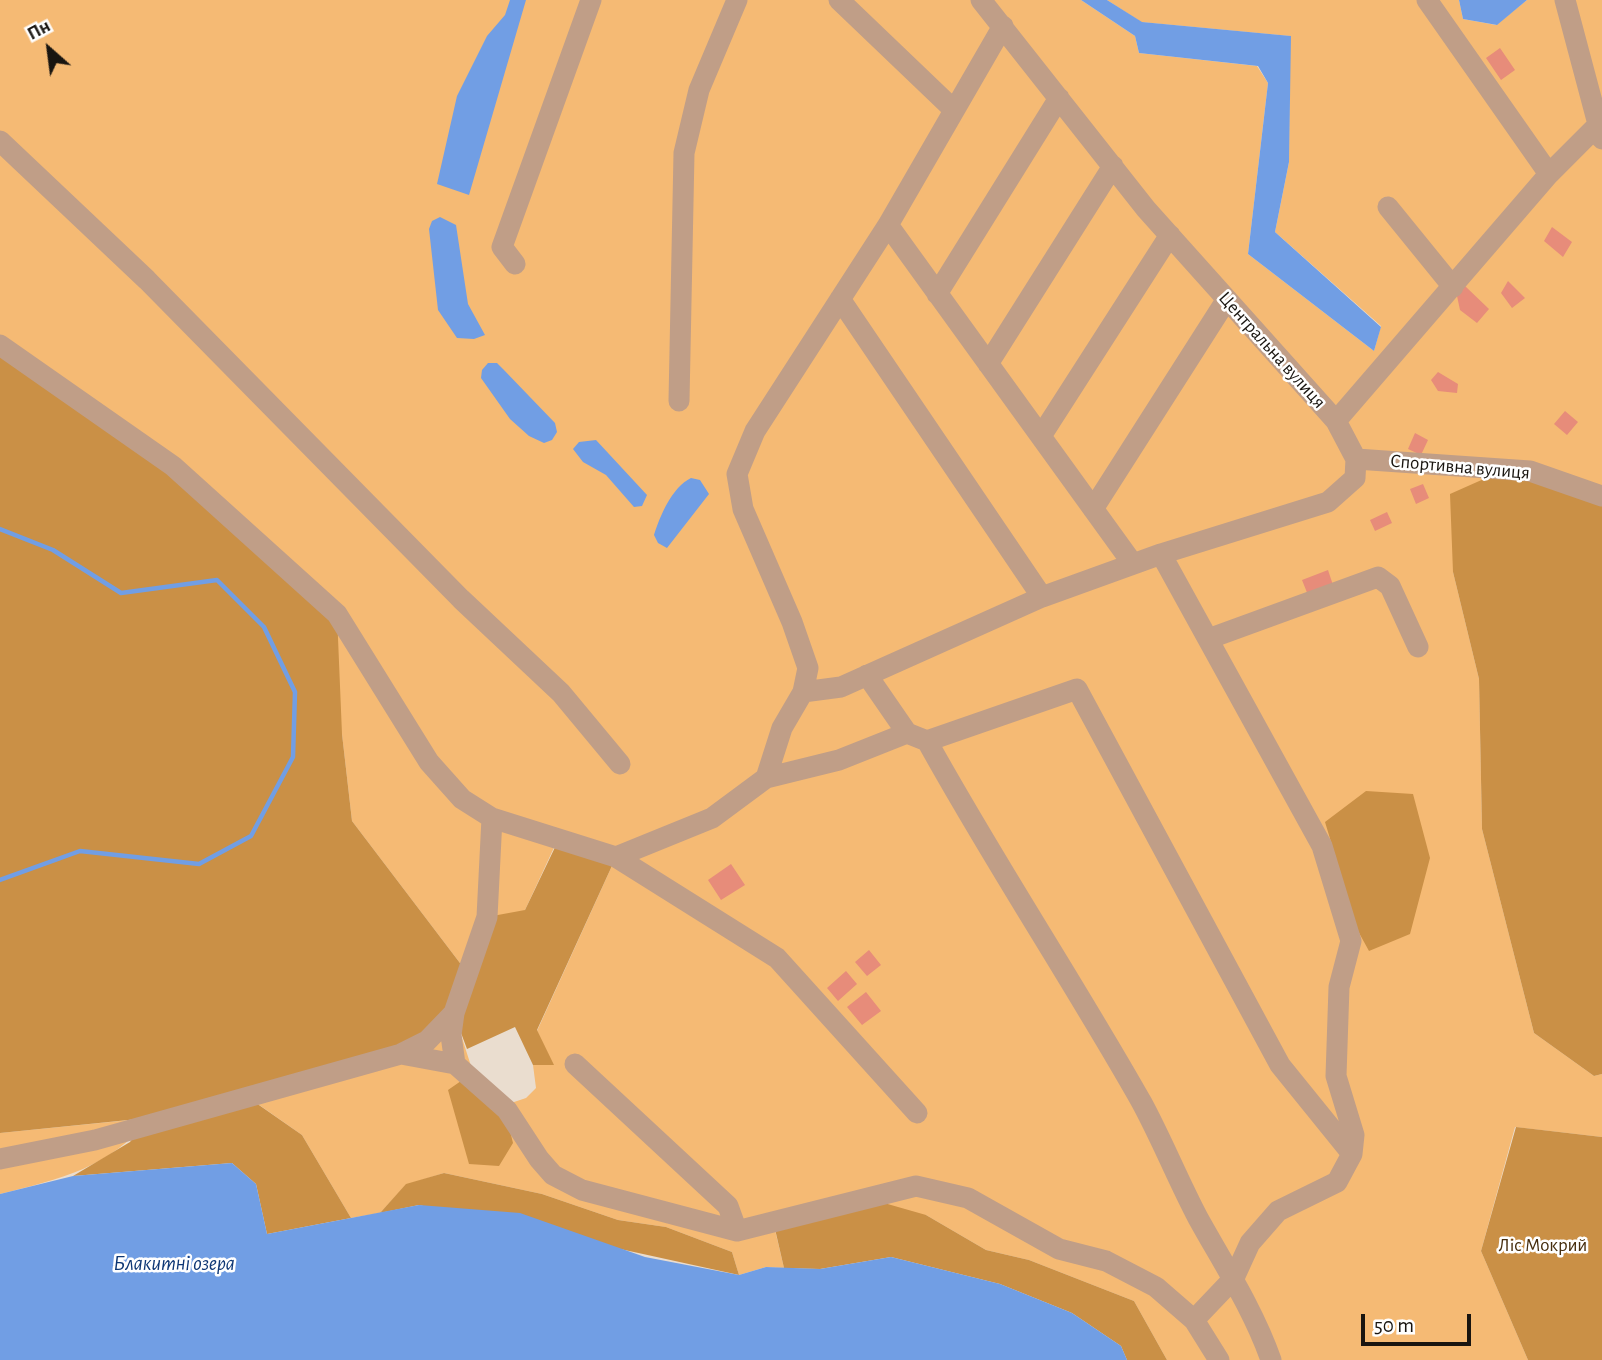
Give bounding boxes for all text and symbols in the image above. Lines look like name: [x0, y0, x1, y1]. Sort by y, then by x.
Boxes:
north arrow: [14, 14, 84, 84]
text: Пн: [24, 16, 54, 44]
street label: Центральна вулиця: [1213, 287, 1331, 413]
street label: Спортивна вулиця: [1389, 450, 1531, 484]
park label: Ліс Мокрий: [1499, 1234, 1587, 1256]
water label: Блакитні озера: [113, 1251, 235, 1277]
scale bar: [1364, 1300, 1474, 1344]
text: 50 m: [1374, 1315, 1414, 1336]

